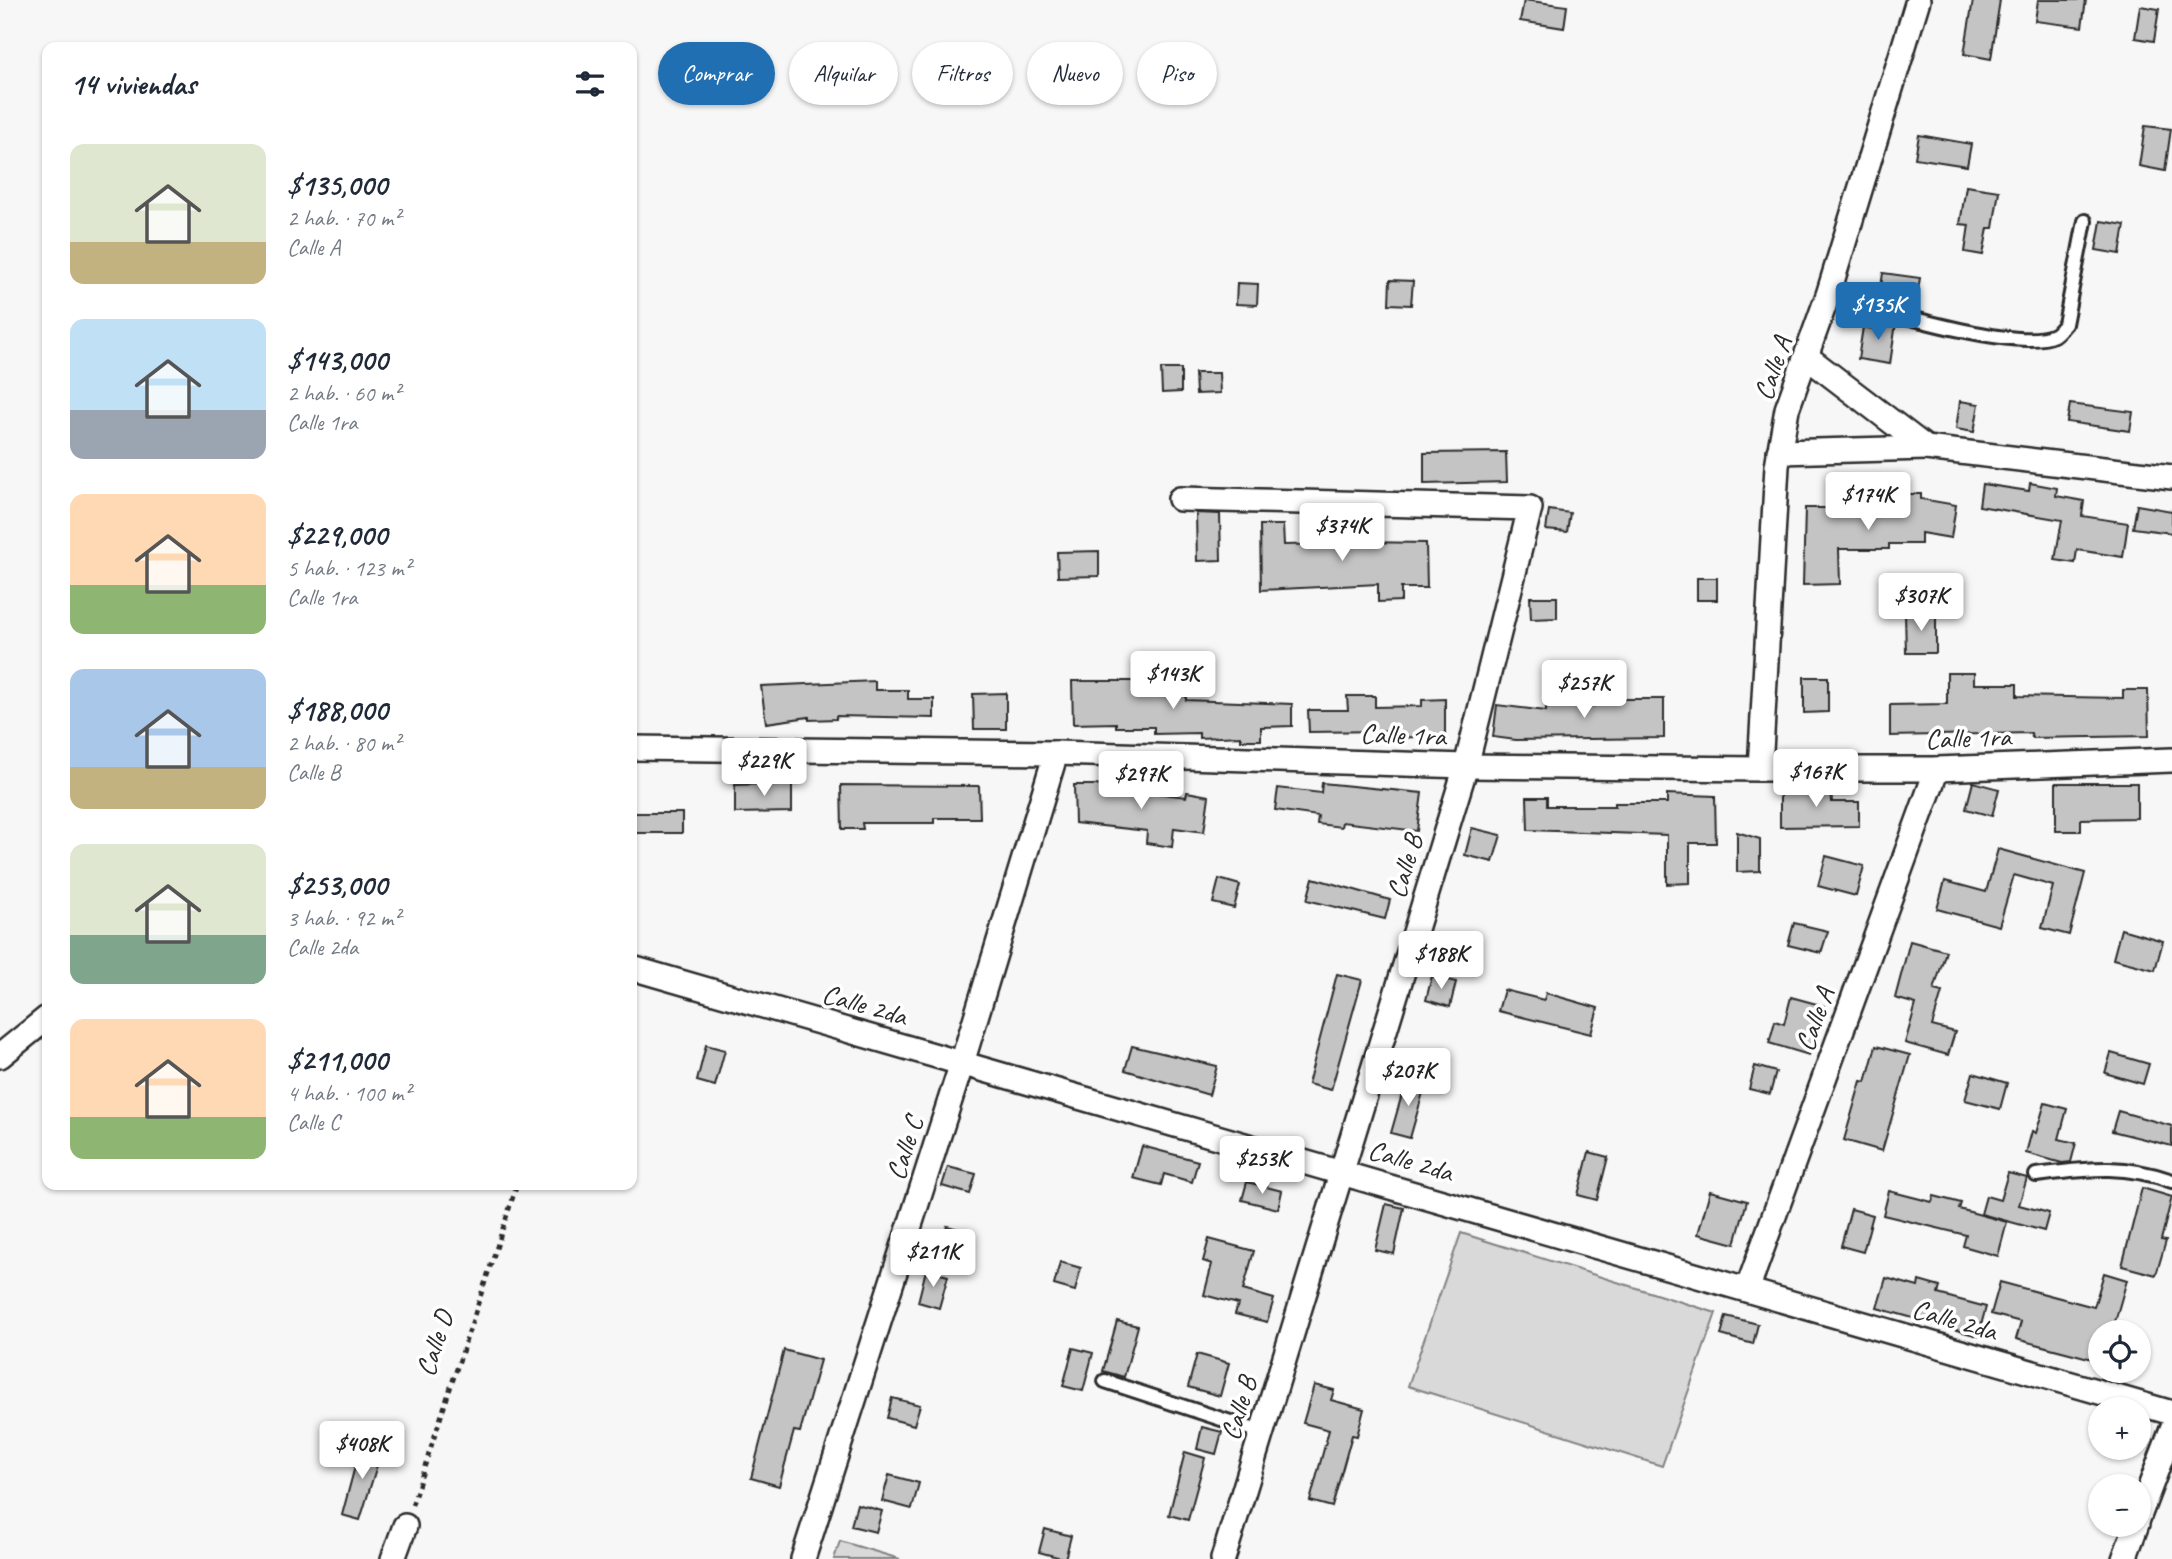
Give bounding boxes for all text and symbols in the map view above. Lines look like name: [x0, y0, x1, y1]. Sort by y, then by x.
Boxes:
chip: Comprar: [658, 42, 775, 105]
chip: Alquilar: [789, 42, 898, 105]
chip: Filtros: [912, 42, 1013, 105]
chip: Nuevo: [1027, 42, 1123, 105]
chip: Piso: [1137, 42, 1217, 105]
text: 14 viviendas: [70, 65, 196, 103]
icon: filters: [571, 65, 609, 103]
text: $135,000: [287, 166, 387, 204]
icon: home: [126, 172, 210, 256]
text: 2 hab. · 70 m²: [287, 204, 400, 233]
text: Calle A: [287, 233, 340, 262]
pin: $135K: [1829, 282, 1927, 342]
text: $135K: [1852, 290, 1904, 319]
street label: Calle A: [1745, 330, 1800, 405]
text: $143,000: [287, 341, 387, 379]
icon: home: [126, 347, 210, 431]
text: 2 hab. · 60 m²: [287, 379, 400, 408]
text: Calle 1ra: [287, 408, 357, 437]
pin: $174K: [1819, 472, 1917, 532]
text: $174K: [1842, 480, 1895, 509]
pin: $374K: [1293, 504, 1391, 563]
text: $374K: [1316, 511, 1369, 540]
text: $229,000: [287, 516, 387, 554]
icon: home: [126, 522, 210, 606]
text: 5 hab. · 123 m²: [287, 554, 411, 583]
pin: $307K: [1872, 574, 1970, 633]
text: $307K: [1895, 581, 1948, 610]
text: Calle 1ra: [287, 583, 357, 612]
pin: $143K: [1124, 652, 1222, 711]
text: $143K: [1146, 659, 1200, 688]
pin: $257K: [1535, 660, 1633, 720]
text: $257K: [1558, 668, 1610, 697]
text: $188,000: [287, 691, 387, 729]
icon: home: [126, 697, 210, 781]
street label: Calle 1ra: [1360, 716, 1448, 754]
street label: Calle 1ra: [1925, 718, 2013, 756]
text: 2 hab. · 80 m²: [287, 729, 400, 758]
pin: $229K: [715, 738, 813, 798]
text: $229K: [738, 746, 790, 775]
pin: $167K: [1767, 750, 1865, 809]
pin: $297K: [1092, 752, 1190, 811]
text: $167K: [1789, 757, 1843, 786]
text: Calle B: [287, 758, 341, 787]
text: $297K: [1115, 759, 1167, 788]
street label: Calle B: [1378, 827, 1432, 902]
text: $253,000: [287, 866, 387, 904]
icon: home: [126, 872, 210, 956]
text: 3 hab. · 92 m²: [287, 904, 400, 933]
pin: $188K: [1392, 932, 1490, 991]
text: Calle 2da: [287, 933, 358, 962]
text: $188K: [1414, 939, 1468, 968]
street label: Calle 2da: [818, 976, 913, 1034]
street label: Calle A: [1787, 981, 1843, 1056]
text: $211,000: [287, 1041, 387, 1079]
icon: home: [126, 1047, 210, 1131]
pin: $207K: [1359, 1048, 1457, 1108]
text: $207K: [1382, 1056, 1435, 1085]
text: 4 hab. · 100 m²: [287, 1079, 411, 1108]
text: Calle C: [287, 1108, 340, 1137]
street label: Calle C: [878, 1109, 932, 1184]
street label: Calle 2da: [1364, 1132, 1459, 1190]
pin: $253K: [1213, 1136, 1311, 1196]
text: $253K: [1236, 1144, 1288, 1173]
pin: $211K: [884, 1230, 982, 1289]
text: $211K: [906, 1237, 960, 1266]
street label: Calle 2da: [1908, 1291, 2003, 1349]
street label: Calle D: [407, 1304, 462, 1380]
map controls: [2088, 1320, 2151, 1537]
button: locate: [2088, 1320, 2151, 1383]
street label: Calle B: [1212, 1369, 1266, 1444]
button: +: [2088, 1397, 2151, 1460]
pin: $408K: [313, 1422, 411, 1481]
text: $408K: [335, 1429, 389, 1458]
button: −: [2088, 1474, 2151, 1537]

